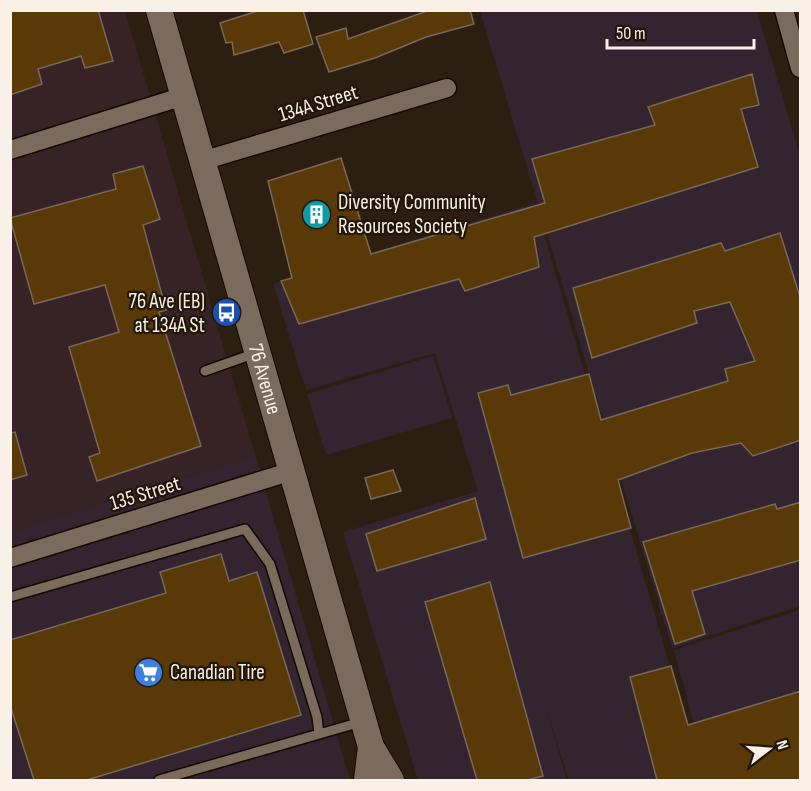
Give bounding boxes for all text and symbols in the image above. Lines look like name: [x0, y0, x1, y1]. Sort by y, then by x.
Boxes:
scale bar: [607, 12, 754, 50]
text: 50 m: [616, 23, 646, 44]
street label: 134A Street: [275, 80, 361, 127]
place label: Diversity Community Resources Society: [338, 190, 486, 239]
building icon: Diversity Community Resources Society: [301, 198, 333, 230]
place label: 76 Ave (EB) at 134A St: [129, 289, 205, 338]
bus stop icon: 76 Ave (EB) at 134A St: [210, 297, 242, 329]
street label: 76 Avenue: [243, 341, 287, 417]
street label: 135 Street: [107, 471, 183, 516]
supermarket icon: Canadian Tire: [133, 656, 165, 688]
place label: Canadian Tire: [170, 660, 265, 685]
north arrow: [739, 719, 799, 779]
text: N: [772, 738, 792, 752]

